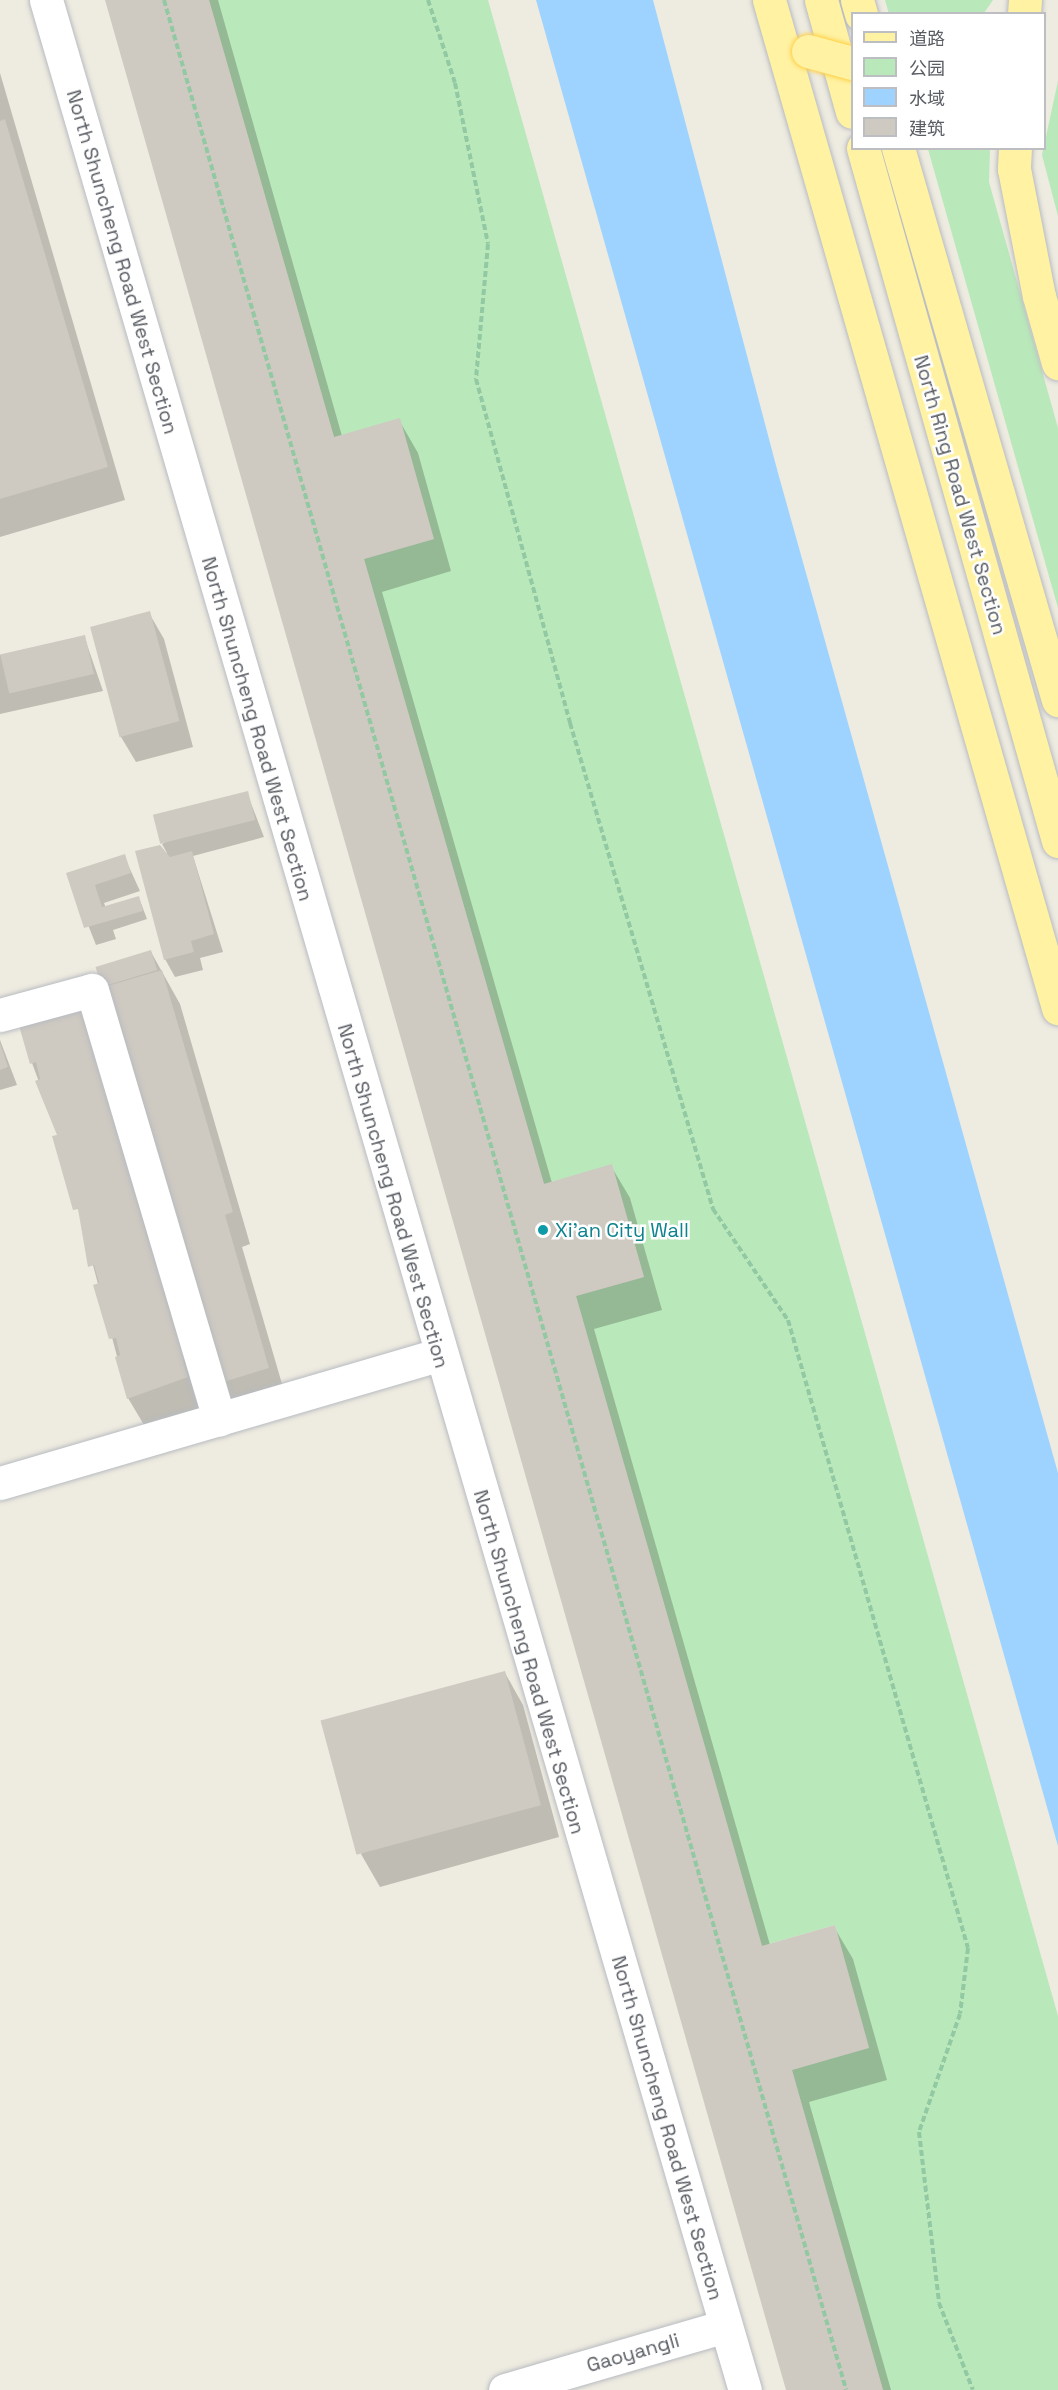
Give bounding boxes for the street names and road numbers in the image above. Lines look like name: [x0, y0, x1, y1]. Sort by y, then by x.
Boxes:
street label: North Shuncheng Road West Section: [61, 87, 183, 437]
street label: North Ring Road West Section: [909, 352, 1011, 638]
street label: North Shuncheng Road West Section: [196, 554, 318, 904]
street label: North Shuncheng Road West Section: [332, 1021, 454, 1371]
street label: North Shuncheng Road West Section: [468, 1487, 590, 1837]
street label: North Shuncheng Road West Section: [606, 1953, 728, 2303]
street label: Gaoyangli: [584, 2328, 682, 2378]

